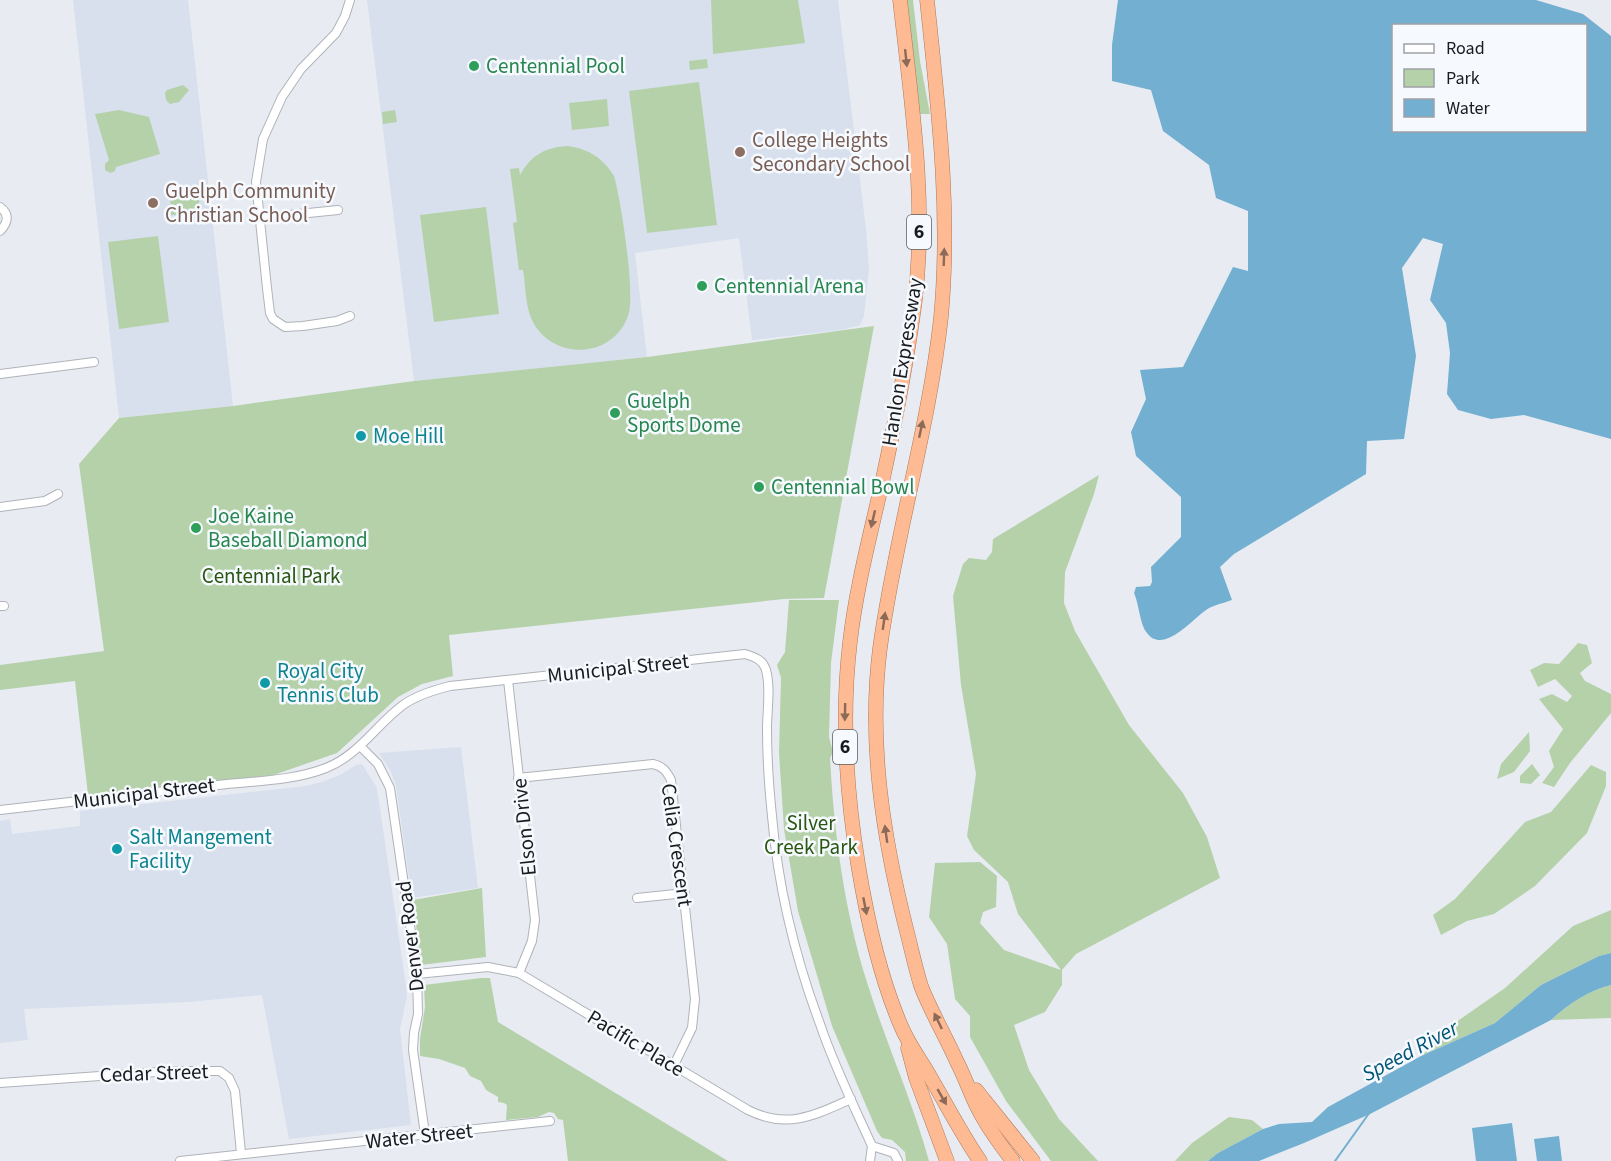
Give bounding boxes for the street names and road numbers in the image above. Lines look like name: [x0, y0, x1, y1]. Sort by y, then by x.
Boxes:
road number: 6: [907, 215, 931, 249]
street label: Hanlon Expressway: [874, 276, 930, 448]
street label: Municipal Street: [546, 646, 690, 690]
road number: 6: [833, 730, 857, 764]
street label: Municipal Street: [72, 769, 216, 817]
street label: Elson Drive: [504, 777, 544, 877]
street label: Celia Crescent: [654, 781, 700, 909]
street label: Denver Road: [388, 879, 432, 993]
street label: Pacific Place: [582, 1002, 690, 1084]
street label: Cedar Street: [99, 1056, 209, 1090]
street label: Water Street: [364, 1115, 474, 1157]

